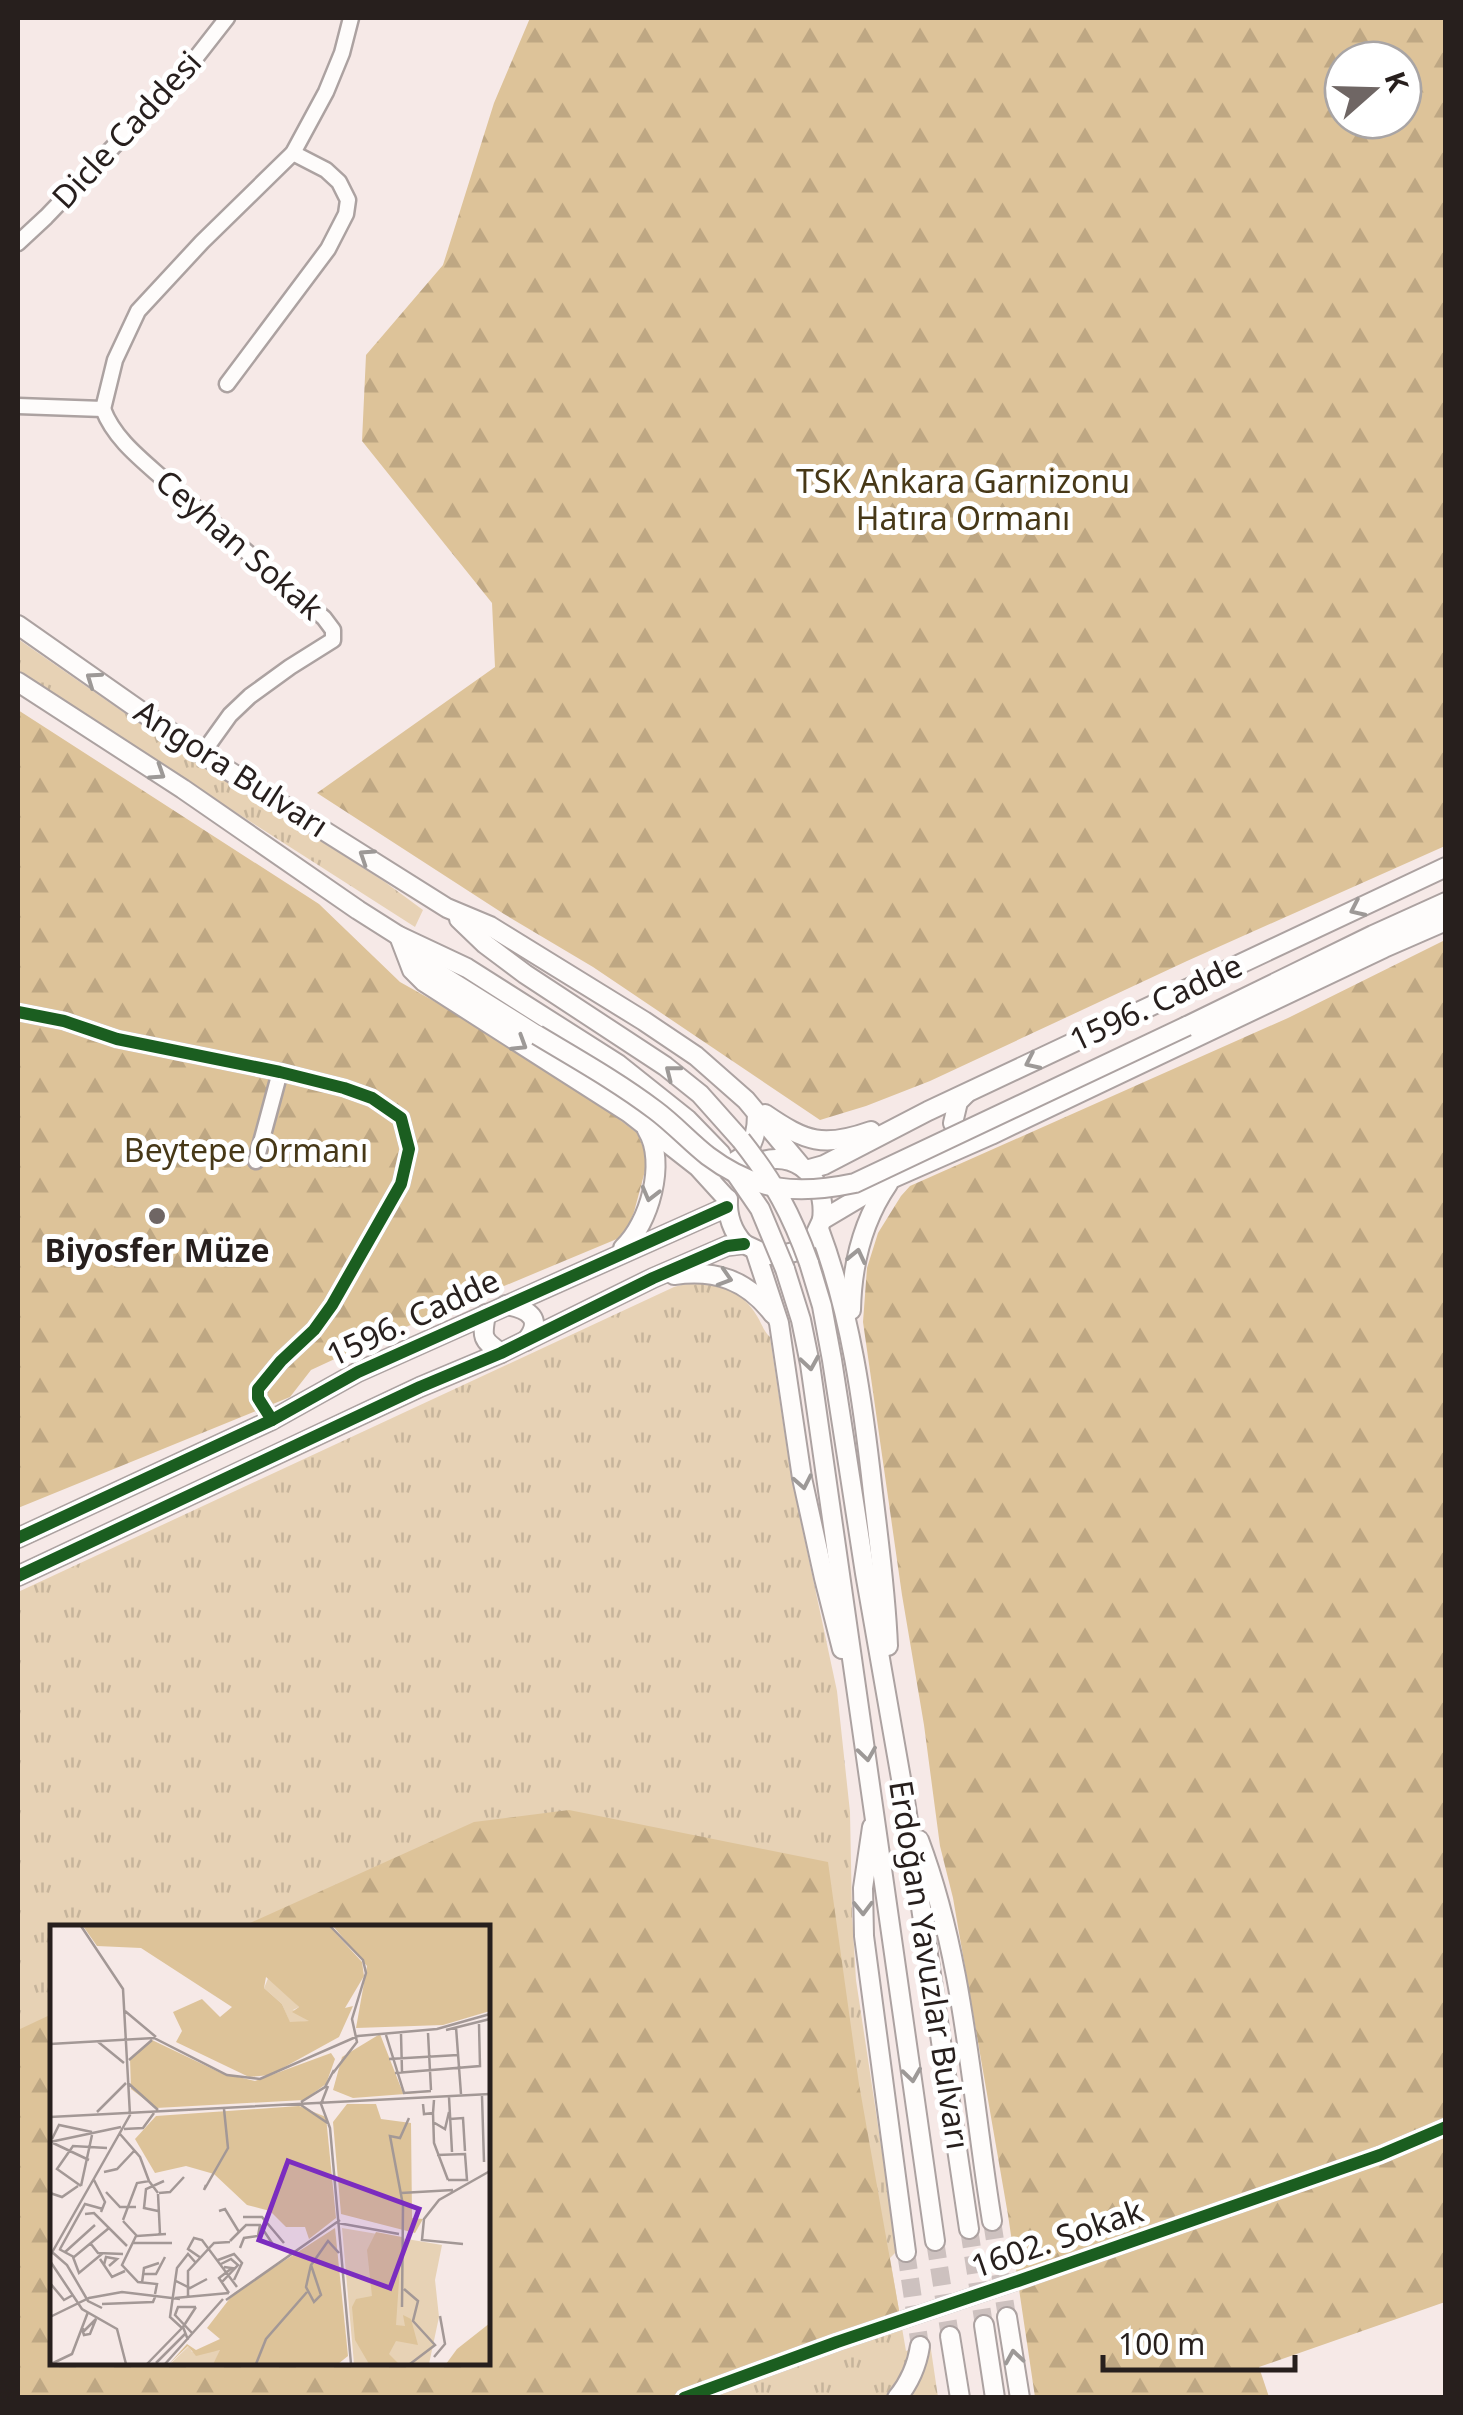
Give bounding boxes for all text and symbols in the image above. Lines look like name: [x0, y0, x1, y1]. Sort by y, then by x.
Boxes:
north arrow: [1323, 40, 1423, 140]
street label: Dicle Caddesi: [42, 41, 210, 217]
text: K: [1376, 66, 1419, 97]
street label: Ceyhan Sokak: [147, 459, 333, 629]
park label: TSK Ankara Garnizonu Hatıra Ormanı: [796, 459, 1130, 539]
one-way arrow: [86, 673, 104, 690]
street label: Angora Bulvarı: [127, 689, 337, 846]
one-way arrow: [147, 760, 165, 779]
one-way arrow: [358, 849, 376, 868]
one-way arrow: [1349, 896, 1367, 916]
street label: 1596. Cadde: [1062, 943, 1249, 1060]
one-way arrow: [509, 1032, 527, 1051]
one-way arrow: [1024, 1049, 1042, 1069]
one-way arrow: [665, 1066, 683, 1083]
park label: Beytepe Ormanı: [124, 1128, 368, 1171]
one-way arrow: [641, 1185, 662, 1202]
marker: Biyosfer Müze: [146, 1205, 168, 1227]
place label: Biyosfer Müze: [44, 1228, 270, 1271]
one-way arrow: [845, 1248, 866, 1265]
street label: 1596. Cadde: [319, 1258, 506, 1375]
one-way arrow: [715, 1266, 732, 1287]
one-way arrow: [799, 1355, 820, 1371]
one-way arrow: [792, 1473, 813, 1490]
one-way arrow: [855, 1745, 876, 1762]
street label: Erdoğan Yavuzlar Bulvarı: [880, 1777, 981, 2152]
one-way arrow: [852, 1902, 874, 1917]
inset map: [50, 1925, 490, 2365]
one-way arrow: [900, 2067, 921, 2084]
street label: 1602. Sokak: [965, 2188, 1148, 2287]
scale bar: [1103, 2310, 1296, 2372]
text: 100 m: [1118, 2323, 1205, 2364]
one-way arrow: [1004, 2349, 1025, 2366]

